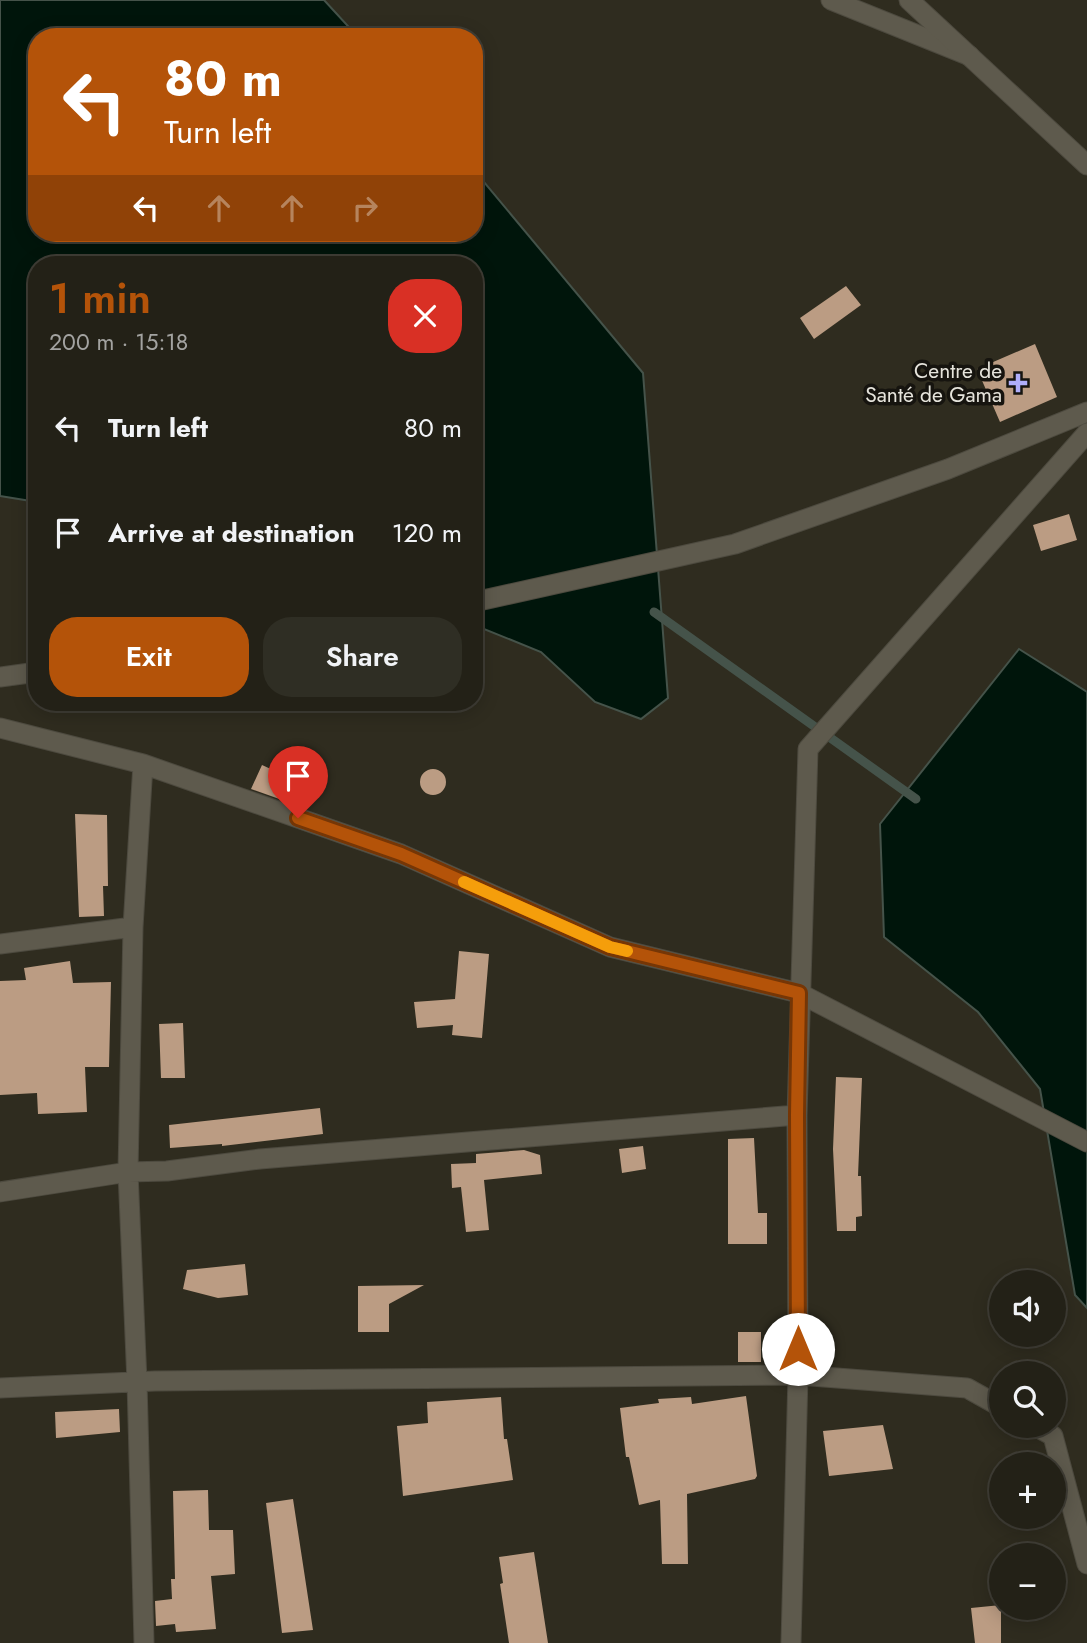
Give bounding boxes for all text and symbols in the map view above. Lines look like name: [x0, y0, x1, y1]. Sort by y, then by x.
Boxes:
text: 80 m: [164, 44, 282, 114]
icon: left: [49, 56, 140, 147]
text: Turn left: [164, 109, 271, 155]
icon: left: [127, 189, 165, 227]
icon: ahead: [200, 189, 238, 227]
icon: ahead: [273, 189, 311, 227]
icon: right: [346, 189, 384, 227]
text: 1 min: [49, 268, 151, 329]
button: close: [388, 279, 462, 353]
text: 200 m · 15:18: [49, 325, 188, 359]
place label: Centre de Santé de Gama: [865, 356, 1002, 410]
marker: Centre de Santé de Gama: [1008, 373, 1028, 393]
icon: left: [49, 409, 87, 447]
text: Turn left: [108, 409, 208, 447]
text: 80 m: [404, 409, 462, 447]
icon: arrive: [49, 514, 87, 552]
text: Arrive at destination: [108, 514, 355, 552]
text: 120 m: [392, 514, 462, 552]
button: Exit: [49, 617, 249, 697]
button: Share: [263, 617, 462, 697]
pin: [268, 746, 328, 818]
icon: arrive: [279, 757, 317, 795]
map controls: [989, 1270, 1066, 1620]
button: sound: [989, 1270, 1066, 1347]
position arrow: [761, 1312, 835, 1386]
button: search: [989, 1361, 1066, 1438]
button: +: [989, 1452, 1066, 1529]
button: −: [989, 1543, 1066, 1620]

